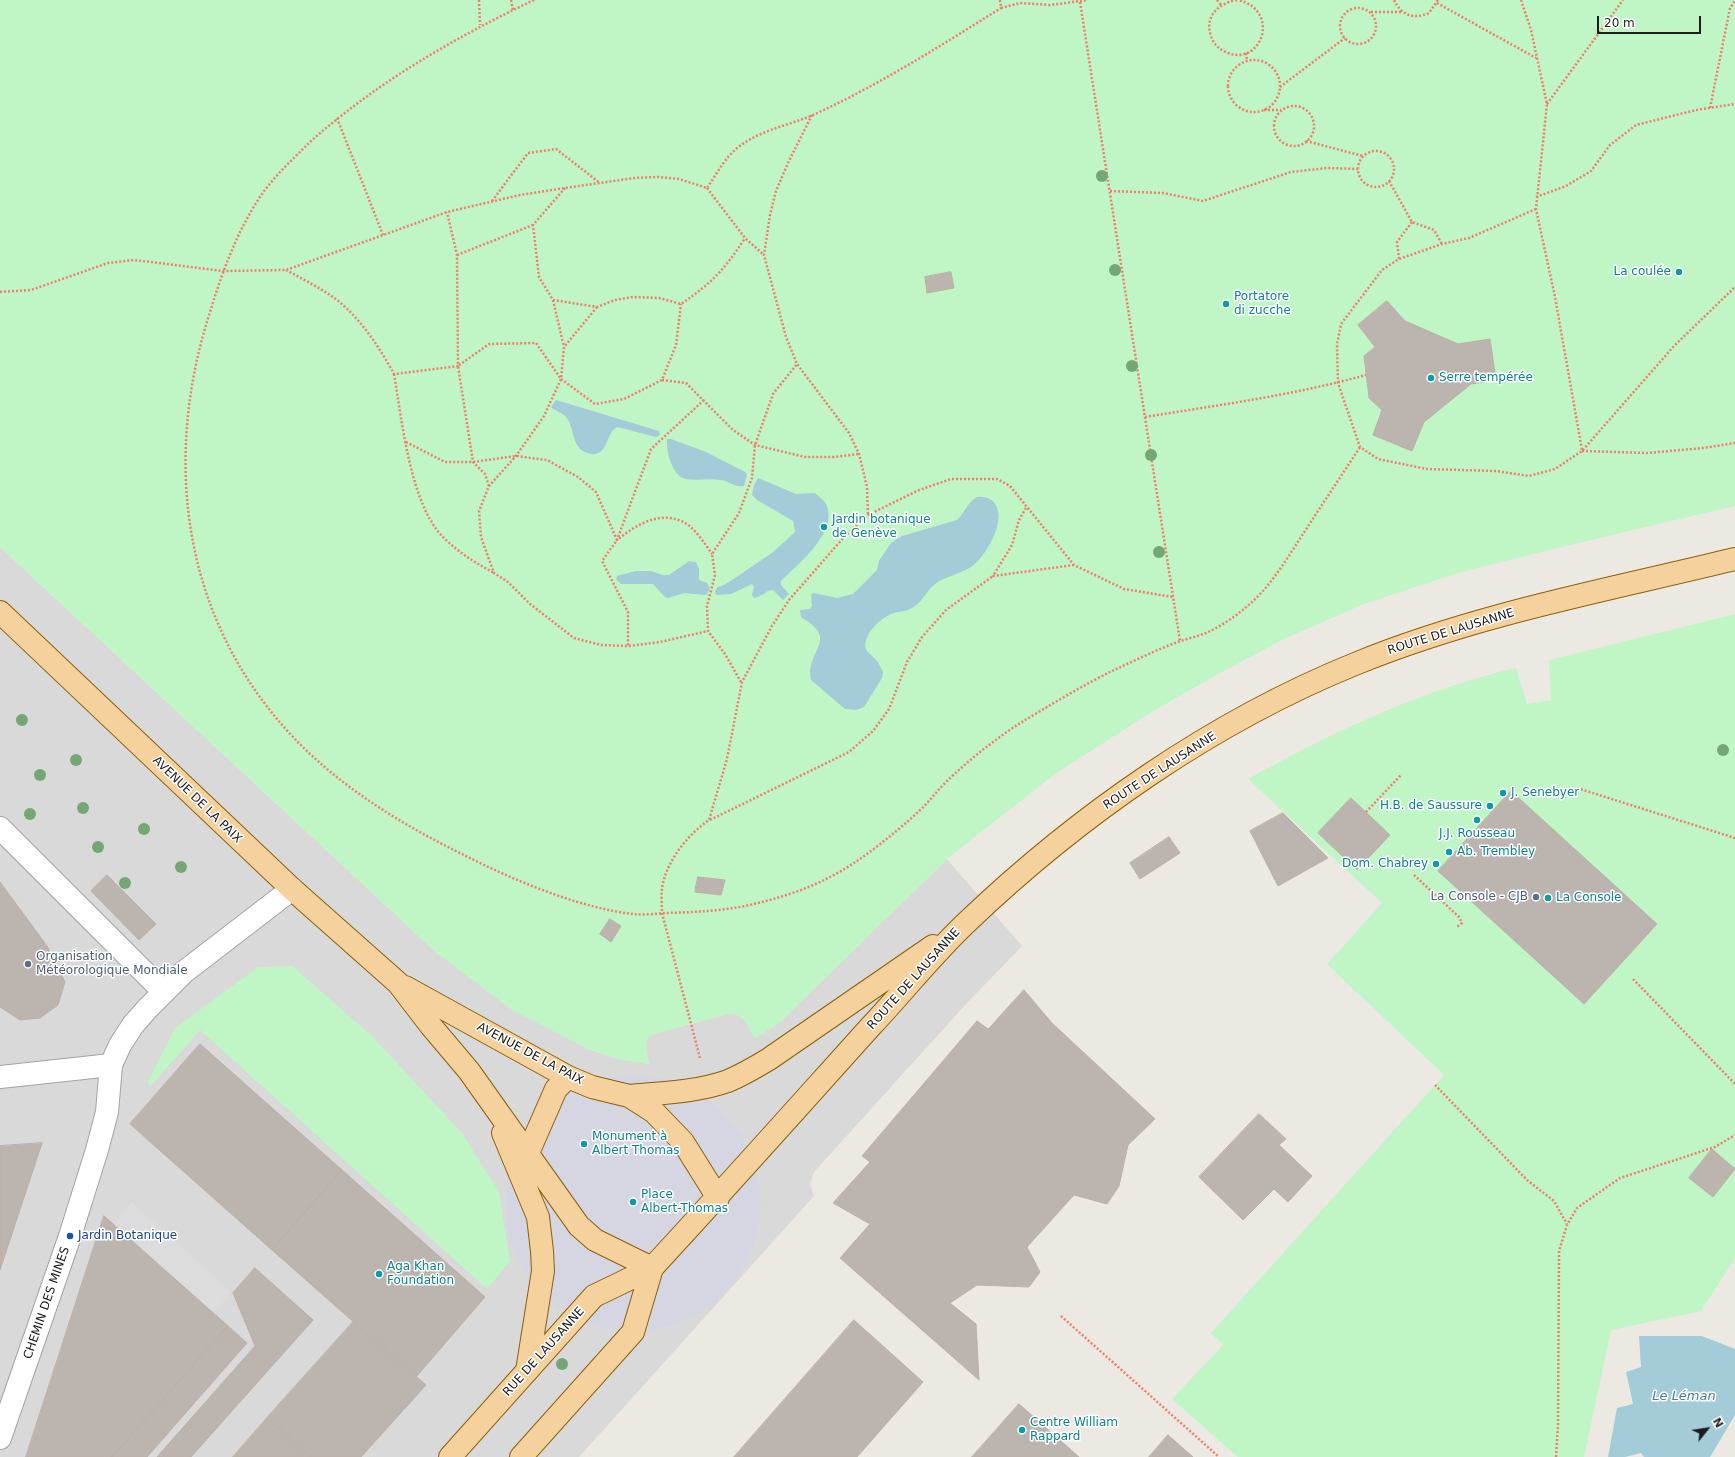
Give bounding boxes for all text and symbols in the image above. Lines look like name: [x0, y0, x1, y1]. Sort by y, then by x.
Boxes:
scale bar: [1599, 8, 1703, 34]
text: 20 m: [1604, 16, 1635, 30]
place label: La coulée: [1614, 265, 1671, 279]
marker: La coulée: [1674, 267, 1684, 277]
place label: Portatore di zucche: [1234, 290, 1291, 318]
marker: Portatore di zucche: [1221, 299, 1231, 309]
place label: Serre tempérée: [1439, 371, 1533, 385]
marker: Serre tempérée: [1426, 373, 1436, 383]
place label: Jardin botanique de Genève: [832, 513, 931, 541]
marker: Jardin botanique de Genève: [819, 522, 829, 532]
street label: ROUTE DE LAUSANNE: [1386, 606, 1516, 658]
street label: ROUTE DE LAUSANNE: [1101, 729, 1219, 813]
street label: AVENUE DE LA PAIX: [149, 754, 245, 846]
place label: J. Senebyer: [1511, 786, 1579, 800]
marker: J. Senebyer: [1498, 788, 1508, 798]
place label: H.B. de Saussure: [1380, 799, 1482, 813]
marker: H.B. de Saussure: [1485, 801, 1495, 811]
marker: J.J. Rousseau: [1472, 815, 1482, 825]
place label: J.J. Rousseau: [1439, 827, 1515, 841]
place label: Ab. Trembley: [1457, 845, 1535, 859]
marker: Ab. Trembley: [1444, 847, 1454, 857]
place label: Dom. Chabrey: [1342, 857, 1428, 871]
marker: Dom. Chabrey: [1431, 859, 1441, 869]
place label: La Console - CJB: [1430, 890, 1528, 904]
place label: La Console: [1556, 891, 1621, 905]
marker: La Console - CJB: [1531, 892, 1541, 902]
marker: La Console: [1543, 893, 1553, 903]
street label: ROUTE DE LAUSANNE: [865, 925, 963, 1033]
place label: Organisation Météorologique Mondiale: [36, 950, 188, 978]
marker: Organisation Météorologique Mondiale: [23, 959, 33, 969]
street label: AVENUE DE LA PAIX: [474, 1020, 586, 1088]
place label: Monument à Albert Thomas: [592, 1130, 680, 1158]
marker: Monument à Albert Thomas: [579, 1139, 589, 1149]
place label: Place Albert-Thomas: [641, 1188, 728, 1216]
marker: Place Albert-Thomas: [628, 1197, 638, 1207]
place label: Jardin Botanique: [78, 1229, 177, 1243]
marker: Jardin Botanique: [65, 1231, 75, 1241]
street label: CHEMIN DES MINES: [21, 1245, 73, 1361]
place label: Aga Khan Foundation: [387, 1260, 454, 1288]
marker: Aga Khan Foundation: [374, 1269, 384, 1279]
street label: RUE DE LAUSANNE: [500, 1305, 588, 1399]
water label: Le Léman: [1652, 1389, 1716, 1405]
north arrow: [1687, 1409, 1727, 1449]
place label: Centre William Rappard: [1030, 1416, 1118, 1444]
text: N: [1710, 1416, 1726, 1430]
marker: Centre William Rappard: [1017, 1425, 1027, 1435]

